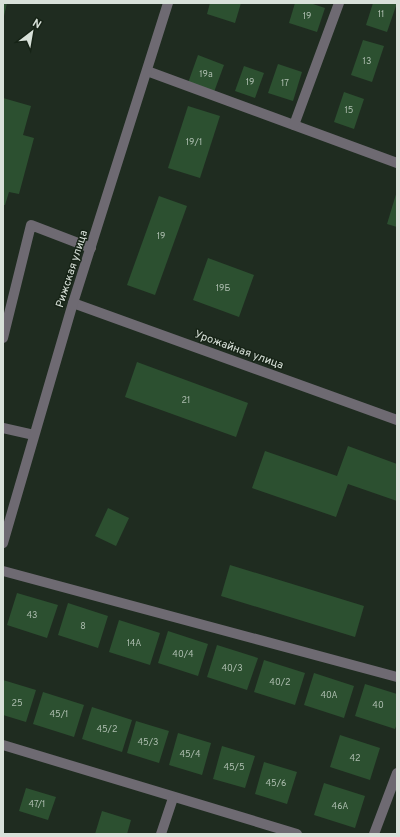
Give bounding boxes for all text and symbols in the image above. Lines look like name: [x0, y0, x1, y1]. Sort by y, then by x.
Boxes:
house number: 11: [378, 9, 384, 20]
house number: 19: [303, 11, 311, 22]
north arrow: [12, 12, 52, 52]
text: N: [30, 16, 44, 32]
house number: 13: [363, 56, 371, 67]
house number: 19a: [199, 69, 213, 80]
house number: 19: [246, 77, 254, 88]
house number: 17: [281, 78, 289, 89]
house number: 15: [345, 105, 353, 116]
house number: 19/1: [186, 137, 202, 148]
street label: Рижская улица: [53, 228, 91, 310]
house number: 19: [157, 231, 165, 242]
house number: 19Б: [216, 283, 230, 294]
street label: Урожайная улица: [193, 327, 286, 373]
house number: 21: [182, 395, 190, 406]
house number: 43: [26, 610, 38, 621]
house number: 8: [80, 621, 86, 632]
house number: 14А: [127, 638, 141, 649]
house number: 40/4: [172, 649, 194, 660]
house number: 40/3: [221, 663, 243, 674]
house number: 40/2: [269, 677, 291, 688]
house number: 40А: [320, 690, 338, 701]
house number: 25: [11, 698, 23, 709]
house number: 40: [372, 700, 384, 711]
house number: 45/1: [50, 709, 68, 720]
house number: 45/2: [96, 724, 118, 735]
house number: 45/3: [137, 737, 159, 748]
house number: 45/4: [179, 749, 201, 760]
house number: 42: [349, 753, 361, 764]
house number: 45/5: [223, 762, 245, 773]
house number: 45/6: [266, 778, 286, 789]
house number: 47/1: [29, 799, 45, 810]
house number: 46А: [332, 801, 348, 812]

